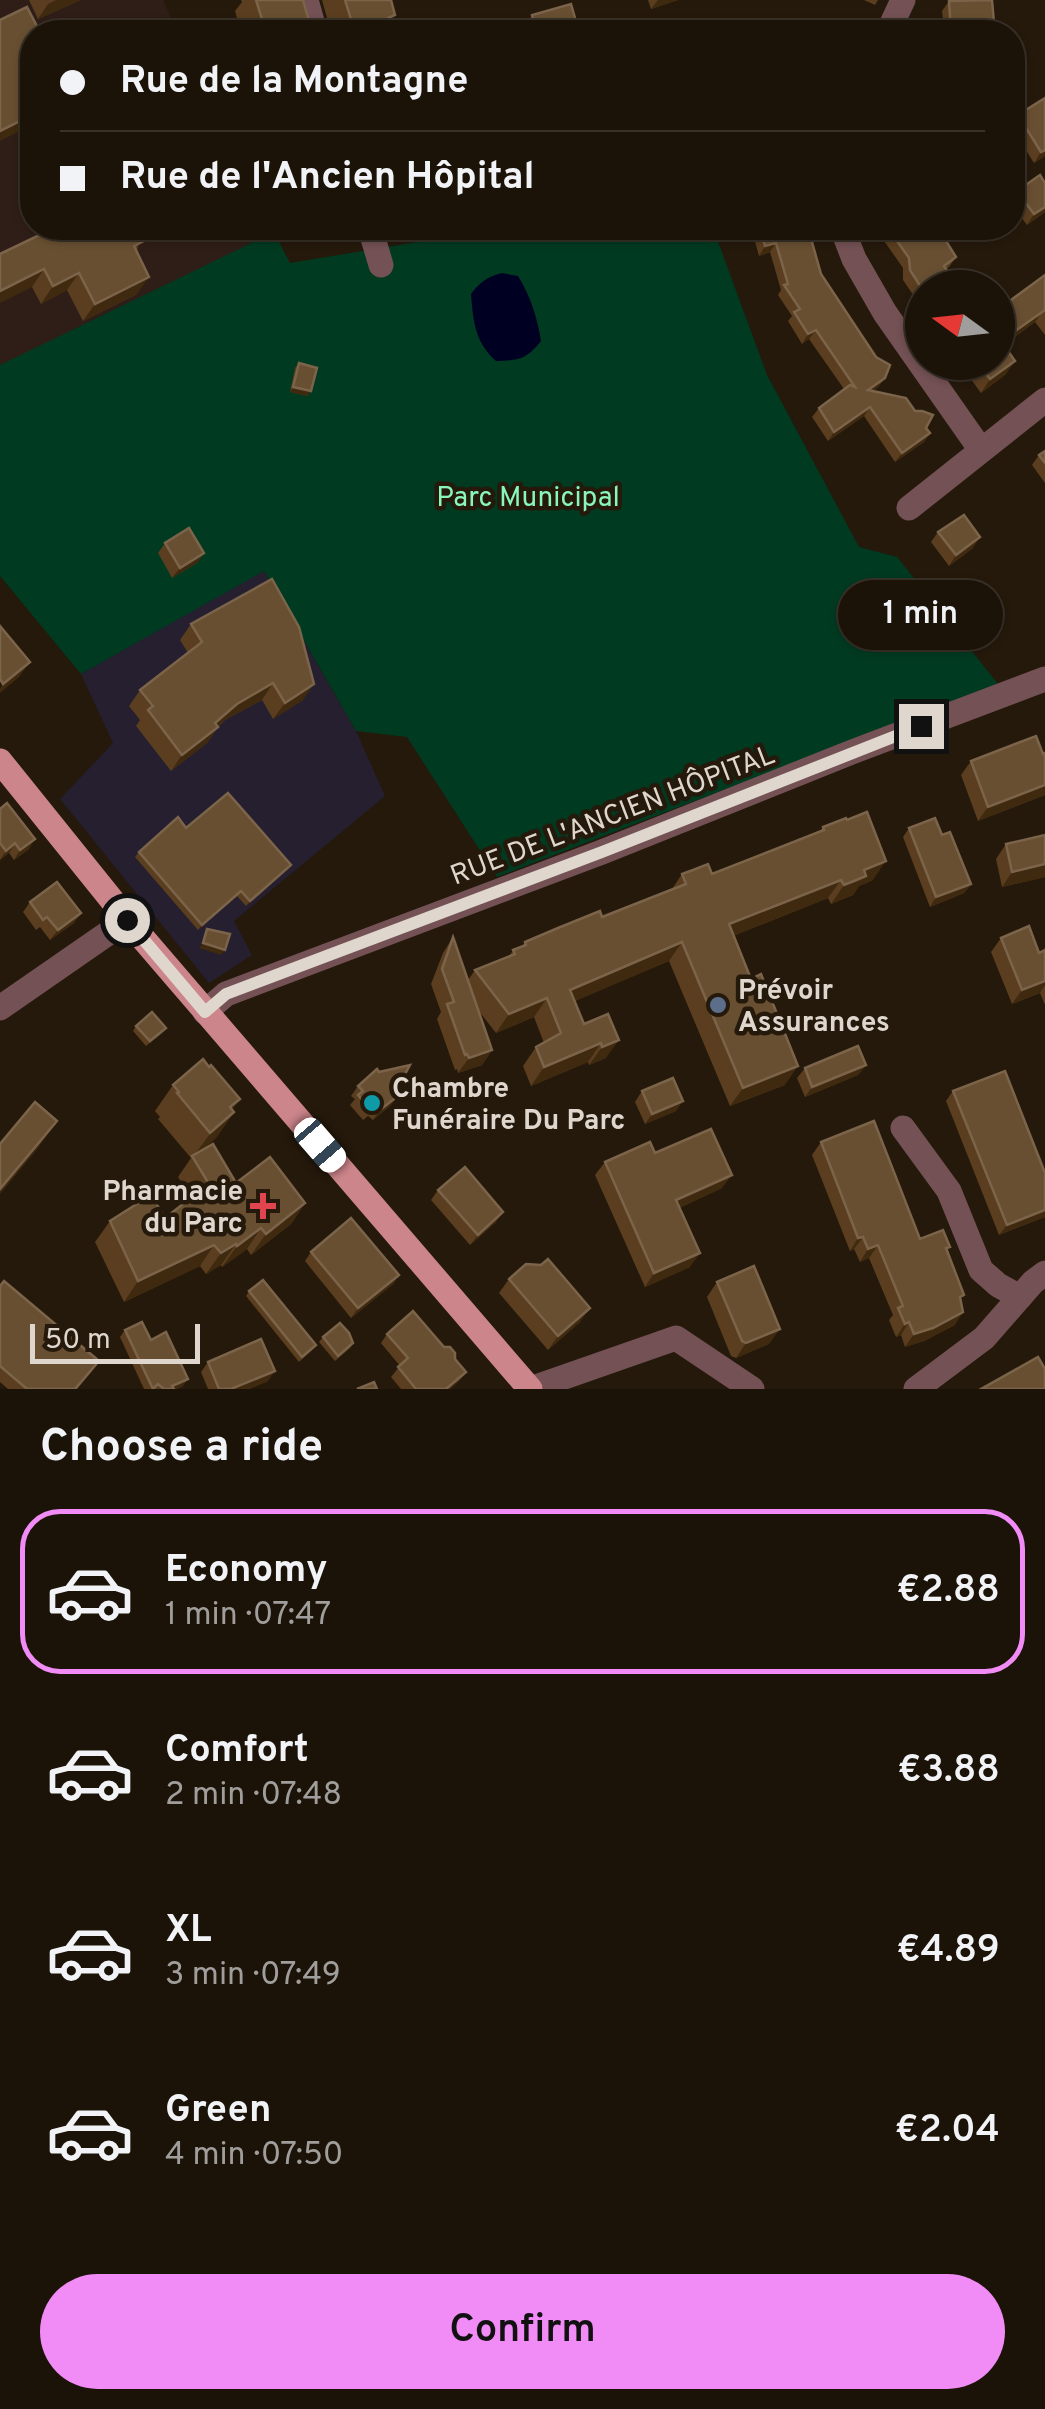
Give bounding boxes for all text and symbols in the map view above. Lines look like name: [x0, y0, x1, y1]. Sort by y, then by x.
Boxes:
text: Rue de la Montagne: [120, 58, 468, 107]
text: Rue de l'Ancien Hôpital: [120, 154, 535, 203]
north arrow: [905, 270, 1015, 380]
map controls: [905, 270, 1015, 380]
park label: Parc Municipal: [436, 481, 620, 517]
callout: 1 min: [838, 581, 1004, 651]
text: 1 min: [883, 595, 958, 635]
route end: [899, 704, 944, 749]
street label: RUE DE L'ANCIEN HÔPITAL: [445, 736, 780, 895]
route start: [105, 898, 150, 943]
place label: Prévoir Assurances: [738, 974, 890, 1042]
marker: Prévoir Assurances: [707, 994, 729, 1016]
place label: Chambre Funéraire Du Parc: [392, 1072, 626, 1140]
marker: Chambre Funéraire Du Parc: [361, 1092, 383, 1114]
car: [289, 1113, 351, 1177]
place label: Pharmacie du Parc: [102, 1175, 243, 1243]
marker: Pharmacie du Parc: [252, 1195, 274, 1217]
scale bar: [30, 1319, 200, 1364]
text: 50 m: [45, 1323, 111, 1359]
text: Choose a ride: [40, 1420, 323, 1477]
icon: car: [45, 1547, 135, 1637]
text: Economy: [165, 1547, 327, 1596]
text: €2.88: [896, 1567, 1000, 1616]
text: 1 min · 07:47: [165, 1596, 331, 1636]
icon: car: [45, 1727, 135, 1817]
text: Comfort: [165, 1727, 309, 1776]
text: €3.88: [898, 1747, 1000, 1796]
text: 2 min · 07:48: [165, 1776, 342, 1816]
icon: car: [45, 1907, 135, 1997]
text: XL: [165, 1907, 212, 1956]
text: €4.89: [896, 1927, 1000, 1976]
text: 3 min · 07:49: [165, 1956, 341, 1996]
icon: car: [45, 2087, 135, 2177]
text: Green: [165, 2087, 271, 2136]
text: €2.04: [895, 2107, 1000, 2156]
text: 4 min · 07:50: [165, 2136, 343, 2176]
button: Confirm: [40, 2274, 1005, 2389]

